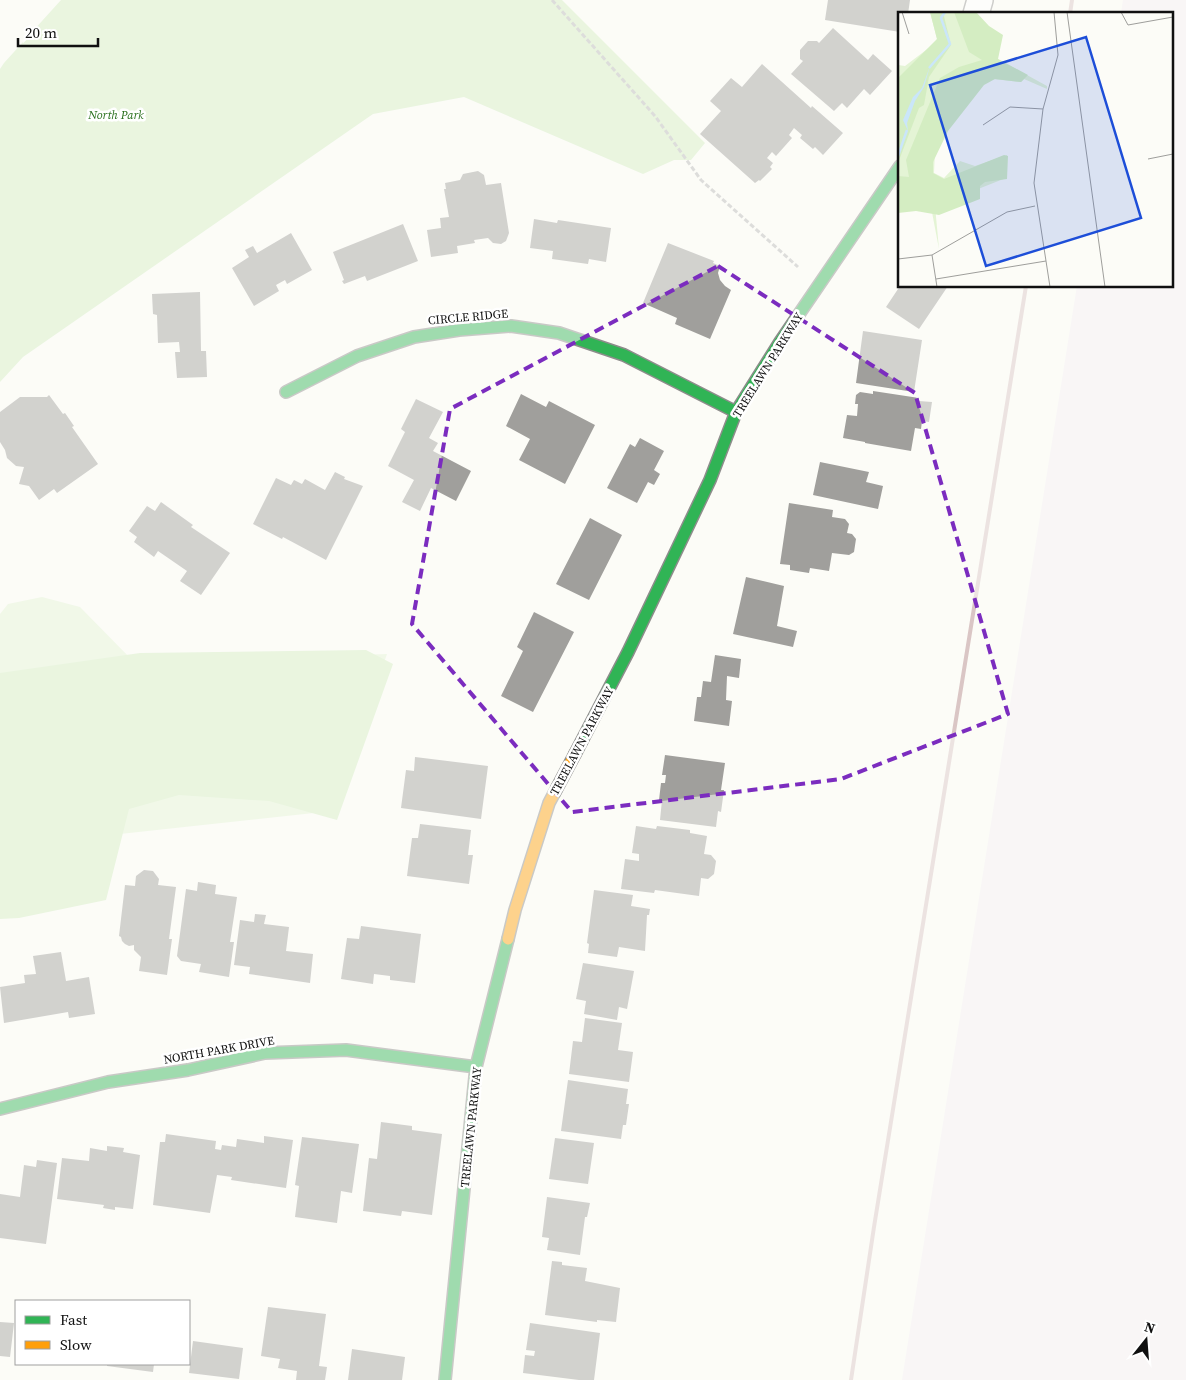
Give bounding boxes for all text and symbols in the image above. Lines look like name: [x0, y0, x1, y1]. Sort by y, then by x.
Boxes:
inset map: [898, 12, 1174, 288]
scale bar: [18, 15, 98, 47]
text: 20 m: [25, 22, 57, 43]
park label: North Park: [87, 107, 144, 123]
street label: CIRCLE RIDGE: [427, 306, 509, 328]
street label: TREELAWN PARKWAY: [729, 309, 807, 421]
street label: TREELAWN PARKWAY: [547, 683, 618, 798]
street label: NORTH PARK DRIVE: [162, 1032, 276, 1068]
street label: TREELAWN PARKWAY: [457, 1066, 485, 1188]
legend: [15, 1300, 190, 1365]
text: Fast: [60, 1309, 87, 1330]
north arrow: [1121, 1315, 1171, 1365]
text: N: [1142, 1317, 1158, 1339]
text: Slow: [60, 1334, 92, 1355]

